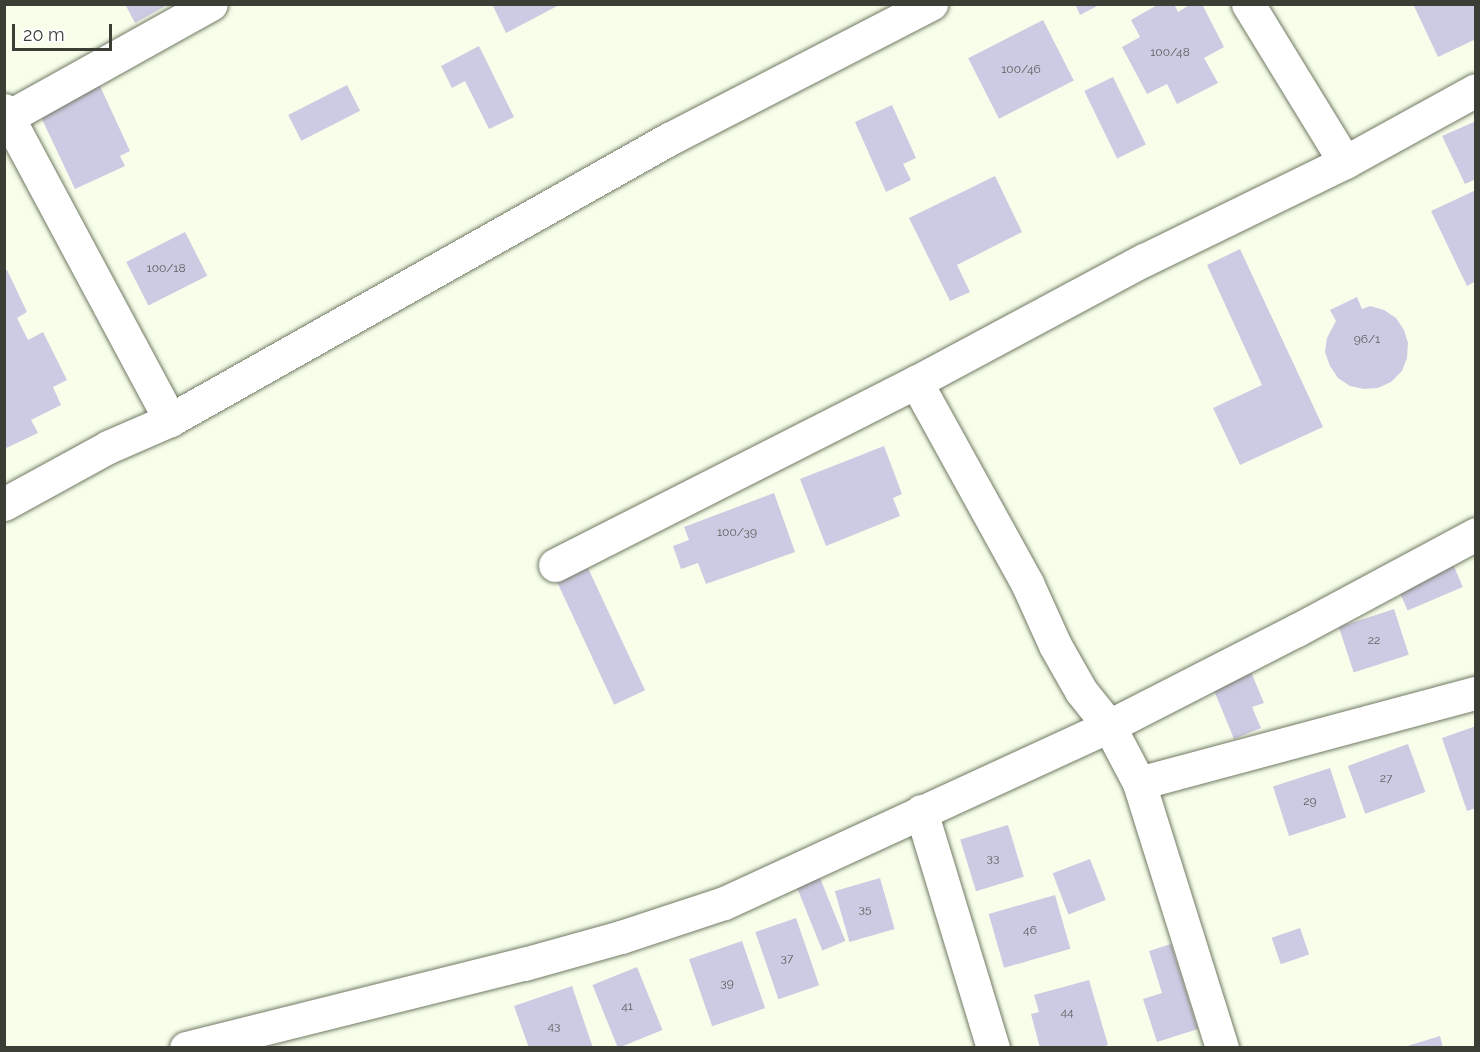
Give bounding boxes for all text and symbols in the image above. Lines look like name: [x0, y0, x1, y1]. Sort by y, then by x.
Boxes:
scale bar: [15, 12, 116, 50]
text: 20 m: [23, 24, 65, 45]
house number: 100/48: [1150, 46, 1190, 60]
house number: 100/46: [1001, 63, 1041, 77]
house number: 100/18: [147, 262, 185, 276]
house number: 96/1: [1354, 333, 1380, 347]
house number: 100/39: [717, 526, 757, 540]
house number: 22: [1368, 634, 1380, 648]
house number: 27: [1380, 772, 1392, 786]
house number: 29: [1303, 795, 1317, 809]
house number: 33: [987, 852, 999, 866]
house number: 35: [859, 903, 871, 917]
house number: 46: [1023, 924, 1037, 938]
house number: 37: [781, 952, 793, 966]
house number: 39: [720, 977, 734, 991]
house number: 41: [621, 1000, 633, 1014]
house number: 44: [1060, 1006, 1074, 1020]
house number: 43: [548, 1020, 560, 1034]

